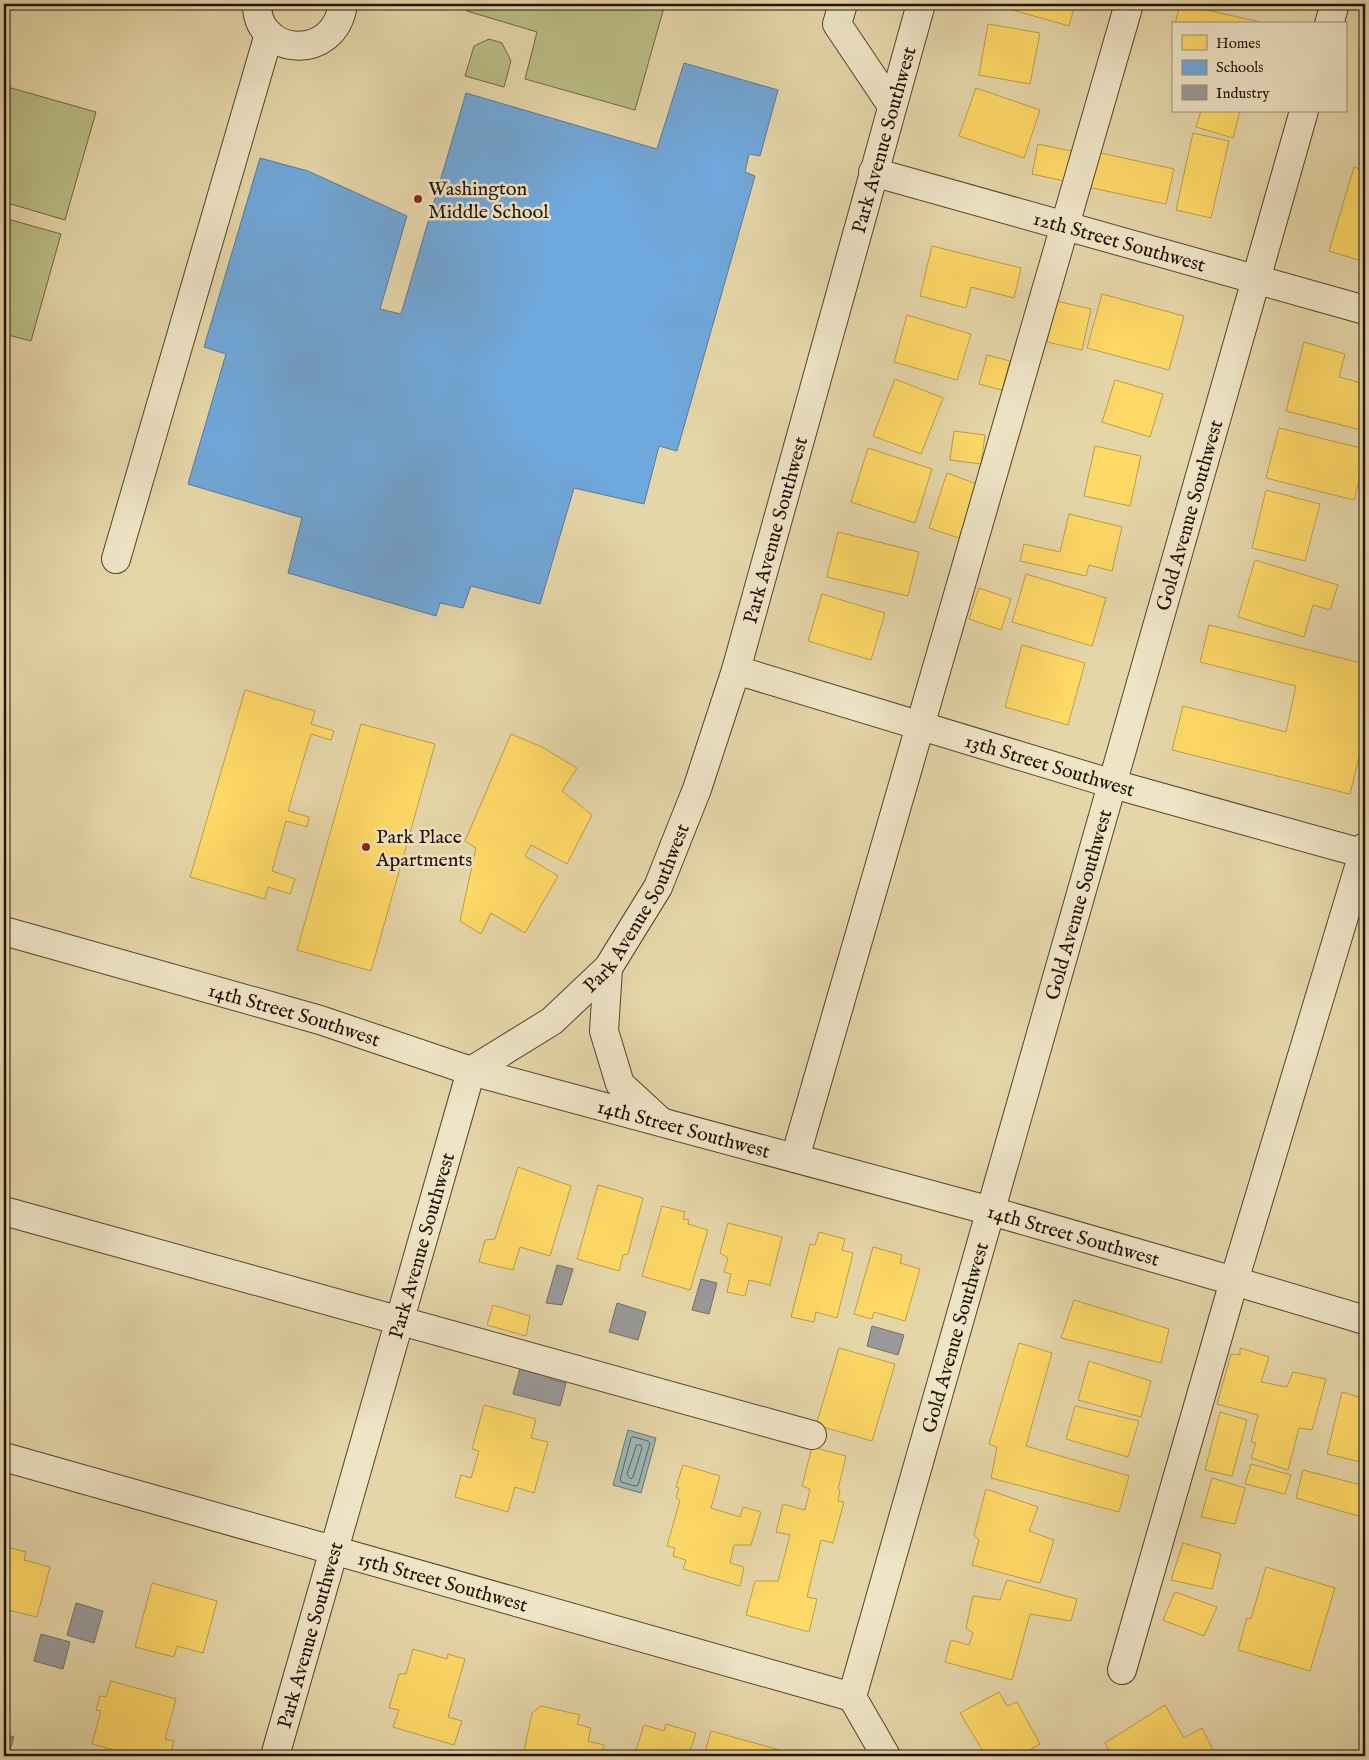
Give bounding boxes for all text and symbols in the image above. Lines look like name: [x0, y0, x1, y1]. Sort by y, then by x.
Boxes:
legend: [1172, 22, 1346, 112]
text: Homes: [1216, 34, 1260, 53]
street label: Park Avenue Southwest: [847, 44, 923, 236]
text: Schools: [1216, 58, 1264, 77]
text: Industry: [1216, 84, 1270, 103]
place label: Washington Middle School: [428, 177, 549, 225]
marker: Washington Middle School: [412, 193, 424, 205]
street label: 12th Street Southwest: [1030, 207, 1208, 279]
street label: Gold Avenue Southwest: [1151, 417, 1229, 614]
street label: Park Avenue Southwest: [739, 434, 814, 627]
street label: 13th Street Southwest: [962, 729, 1137, 803]
street label: Gold Avenue Southwest: [1040, 807, 1118, 1003]
street label: Park Avenue Southwest: [579, 820, 696, 999]
place label: Park Place Apartments: [375, 825, 472, 873]
marker: Park Place Apartments: [360, 841, 372, 853]
street label: 14th Street Southwest: [205, 978, 383, 1053]
street label: 14th Street Southwest: [594, 1095, 773, 1165]
street label: Park Avenue Southwest: [384, 1150, 461, 1342]
street label: 14th Street Southwest: [984, 1200, 1162, 1273]
street label: Gold Avenue Southwest: [917, 1239, 995, 1436]
street label: Park Avenue Southwest: [273, 1539, 350, 1731]
street label: 15th Street Southwest: [355, 1547, 530, 1619]

